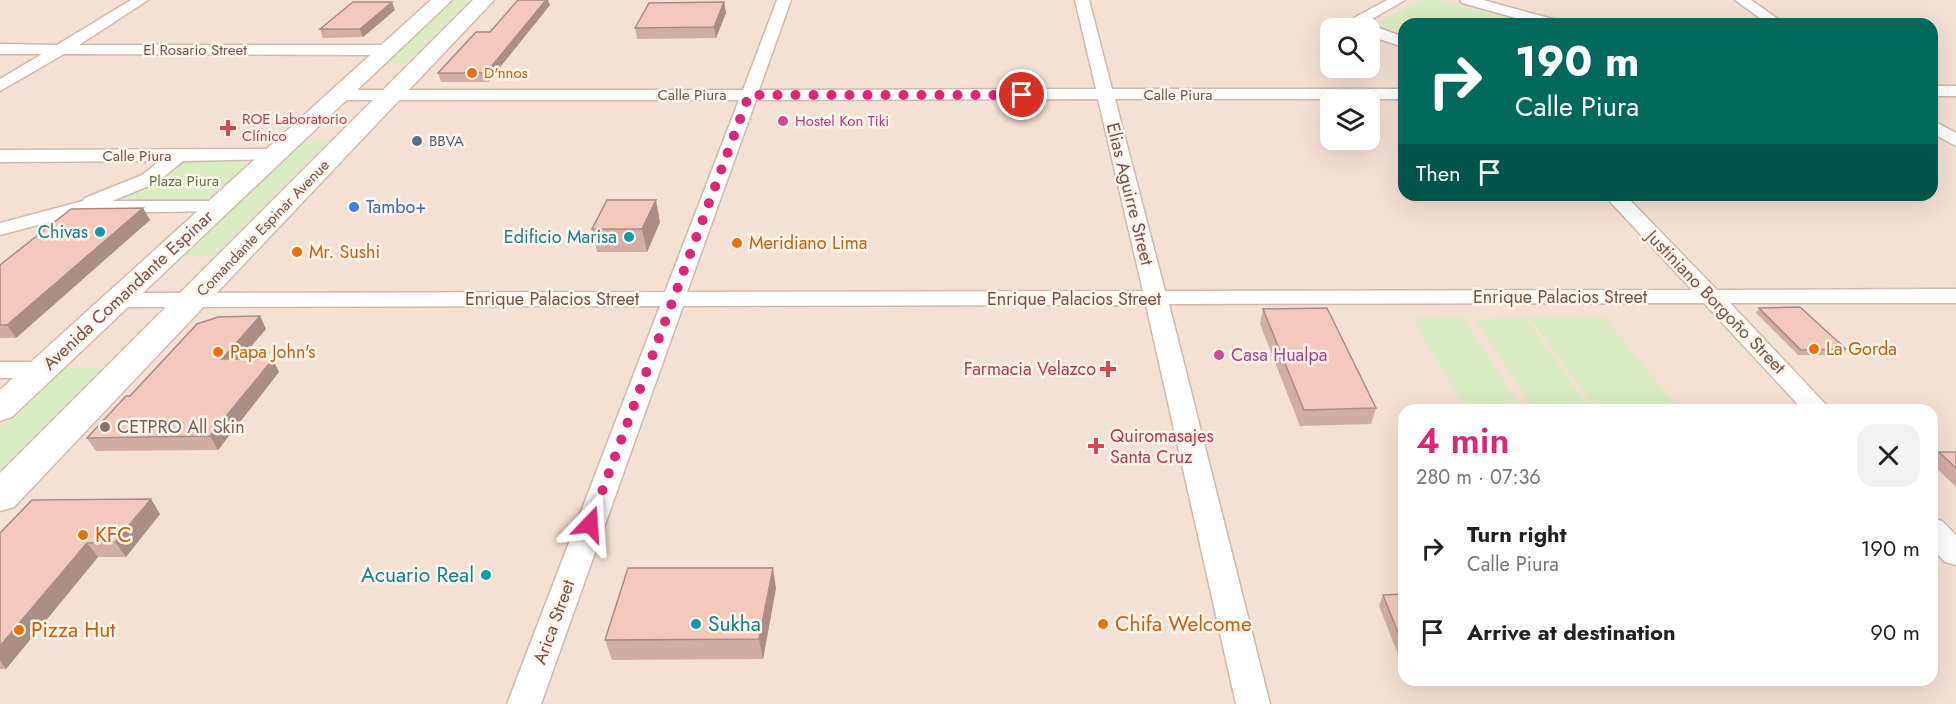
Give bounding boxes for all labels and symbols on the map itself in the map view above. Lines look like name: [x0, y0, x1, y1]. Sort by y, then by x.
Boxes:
street label: El Rosario Street: [143, 39, 247, 61]
place label: D'nnos: [484, 62, 528, 84]
marker: D'nnos: [465, 66, 479, 80]
pin: [996, 69, 1047, 120]
street label: Calle Piura: [658, 84, 726, 106]
street label: Calle Piura: [1144, 84, 1212, 106]
place label: ROE Laboratorio Clínico: [242, 108, 347, 147]
place label: Hostel Kon Tiki: [795, 110, 889, 132]
marker: Hostel Kon Tiki: [776, 114, 790, 128]
marker: ROE Laboratorio Clínico: [219, 119, 237, 137]
street label: Elias Aguirre Street: [1100, 120, 1160, 269]
place label: BBVA: [429, 130, 464, 152]
marker: BBVA: [410, 134, 424, 148]
street label: Calle Piura: [103, 145, 171, 167]
street label: Comandante Espinar Avenue: [192, 154, 335, 301]
park label: Plaza Piura: [149, 170, 219, 192]
place label: Tambo+: [366, 194, 426, 220]
marker: Tambo+: [347, 200, 361, 214]
street label: Avenida Comandante Espinar: [37, 203, 220, 376]
place label: Chivas: [38, 219, 88, 245]
street label: Justiniano Borgoño Street: [1639, 223, 1792, 380]
place label: Edificio Marisa: [504, 224, 617, 250]
marker: Chivas: [93, 225, 107, 239]
marker: Edificio Marisa: [622, 230, 636, 244]
place label: Meridiano Lima: [749, 230, 867, 256]
marker: Meridiano Lima: [730, 236, 744, 250]
place label: Mr. Sushi: [309, 239, 380, 265]
marker: Mr. Sushi: [290, 245, 304, 259]
street label: Enrique Palacios Street: [1473, 284, 1648, 310]
street label: Enrique Palacios Street: [465, 286, 640, 312]
street label: Enrique Palacios Street: [987, 286, 1162, 312]
place label: La Gorda: [1826, 336, 1897, 362]
place label: Papa John's: [230, 339, 315, 365]
place label: Casa Hualpa: [1231, 342, 1327, 368]
marker: La Gorda: [1807, 342, 1821, 356]
marker: Papa John's: [211, 345, 225, 359]
marker: Casa Hualpa: [1212, 348, 1226, 362]
place label: Farmacia Velazco: [964, 356, 1096, 382]
marker: Farmacia Velazco: [1101, 362, 1115, 376]
place label: CETPRO All Skin: [117, 414, 245, 440]
marker: CETPRO All Skin: [98, 420, 112, 434]
place label: Quiromasajes Santa Cruz: [1110, 423, 1214, 470]
marker: Quiromasajes Santa Cruz: [1087, 437, 1105, 455]
position arrow: [558, 492, 622, 556]
place label: KFC: [95, 520, 132, 550]
marker: KFC: [76, 528, 90, 542]
place label: Acuario Real: [361, 560, 474, 590]
marker: Acuario Real: [479, 568, 493, 582]
street label: Arica Street: [527, 575, 582, 668]
place label: Sukha: [708, 609, 761, 639]
place label: Chifa Welcome: [1115, 609, 1252, 639]
place label: Pizza Hut: [31, 615, 115, 645]
marker: Sukha: [689, 617, 703, 631]
marker: Chifa Welcome: [1096, 617, 1110, 631]
marker: Pizza Hut: [12, 623, 26, 637]

